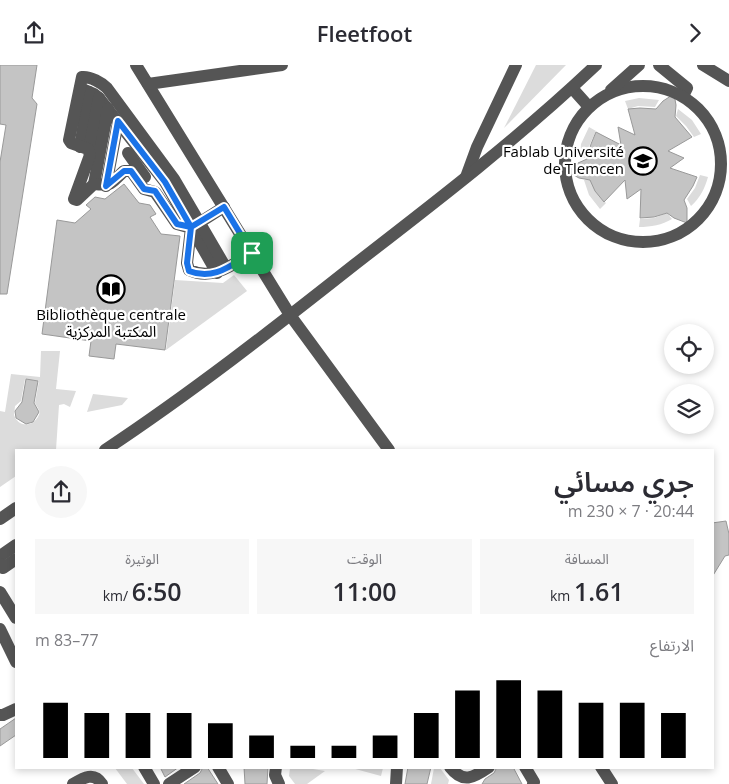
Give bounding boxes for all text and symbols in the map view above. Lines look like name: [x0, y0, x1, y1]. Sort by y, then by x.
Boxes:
text: Fleetfoot: [317, 18, 412, 48]
icon: share: [20, 19, 48, 47]
icon: forward: [681, 19, 709, 47]
place label: Fablab Université de Tlemcen: [503, 141, 624, 178]
school or university icon: Fablab Université de Tlemcen: [628, 146, 658, 176]
pin: [231, 232, 273, 274]
icon: arrive: [238, 239, 266, 267]
library icon: Bibliothèque centrale المكتبة المركزية: [96, 274, 126, 304]
place label: Bibliothèque centrale المكتبة المركزية: [36, 304, 186, 341]
map controls: [664, 324, 714, 434]
button: locate: [664, 324, 714, 374]
button: layers: [664, 384, 714, 434]
text: جري مسائي: [554, 462, 694, 500]
button: share: [35, 466, 87, 518]
text: 20:44 · 7 × 230 m: [568, 500, 694, 522]
text: الوتيرة: [125, 549, 159, 568]
text: الوقت: [347, 549, 382, 568]
text: المسافة: [565, 549, 609, 568]
text: 6:50: [132, 574, 182, 608]
text: 11:00: [332, 574, 397, 608]
text: 1.61: [574, 574, 624, 608]
text: /km: [103, 586, 132, 605]
text: km: [550, 586, 574, 605]
text: 77–83 m: [35, 629, 99, 651]
text: الارتفاع: [650, 634, 694, 656]

